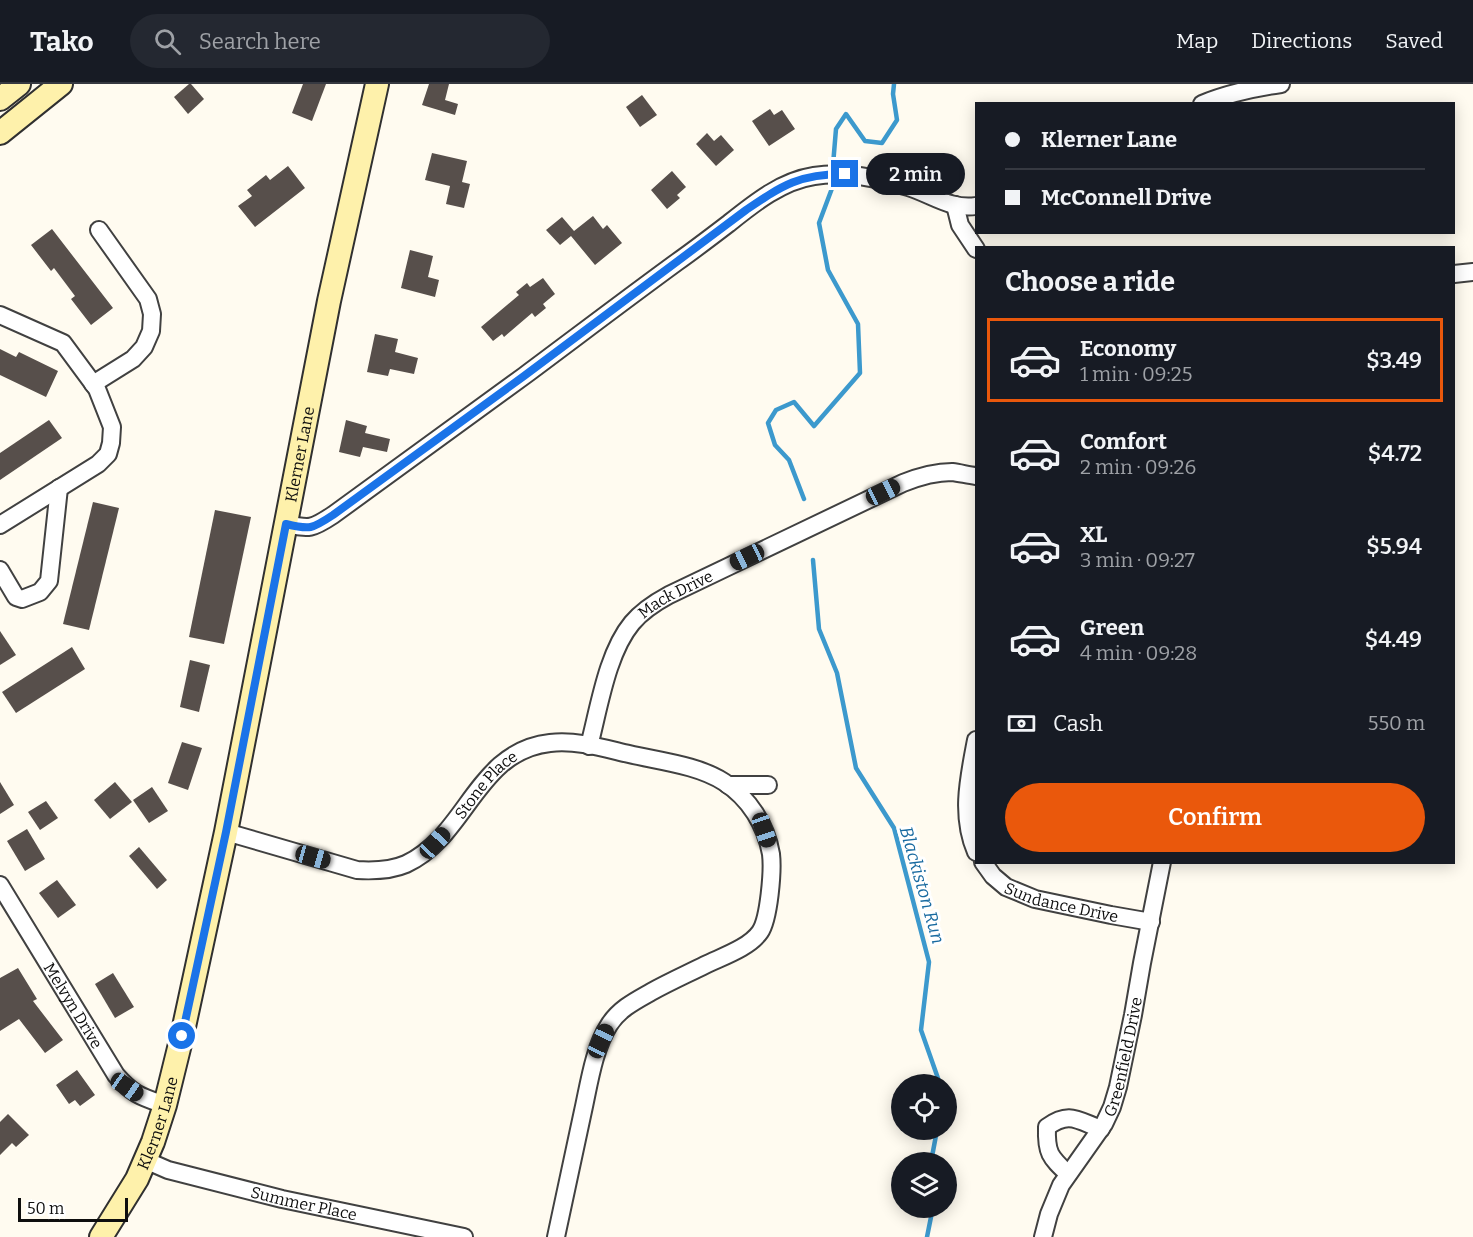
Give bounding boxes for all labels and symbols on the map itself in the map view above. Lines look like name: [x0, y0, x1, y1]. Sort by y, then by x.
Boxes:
callout: 2 min: [866, 153, 965, 195]
route end: [831, 160, 858, 187]
street label: Klerner Lane: [281, 405, 318, 504]
car: [863, 476, 903, 508]
car: [727, 541, 767, 573]
street label: Mack Drive: [634, 566, 716, 622]
street label: Stone Place: [451, 747, 521, 823]
car: [750, 810, 778, 850]
car: [416, 824, 454, 862]
water label: Blackiston Run: [895, 824, 949, 946]
car: [293, 843, 333, 871]
street label: Sundance Drive: [1002, 878, 1120, 926]
street label: Melvyn Drive: [40, 959, 106, 1052]
street label: Greenfield Drive: [1100, 996, 1146, 1120]
car: [585, 1021, 617, 1061]
route start: [168, 1022, 195, 1049]
car: [107, 1069, 147, 1105]
street label: Klerner Lane: [133, 1075, 182, 1173]
street label: Summer Place: [249, 1182, 359, 1224]
scale bar: [18, 1195, 128, 1222]

